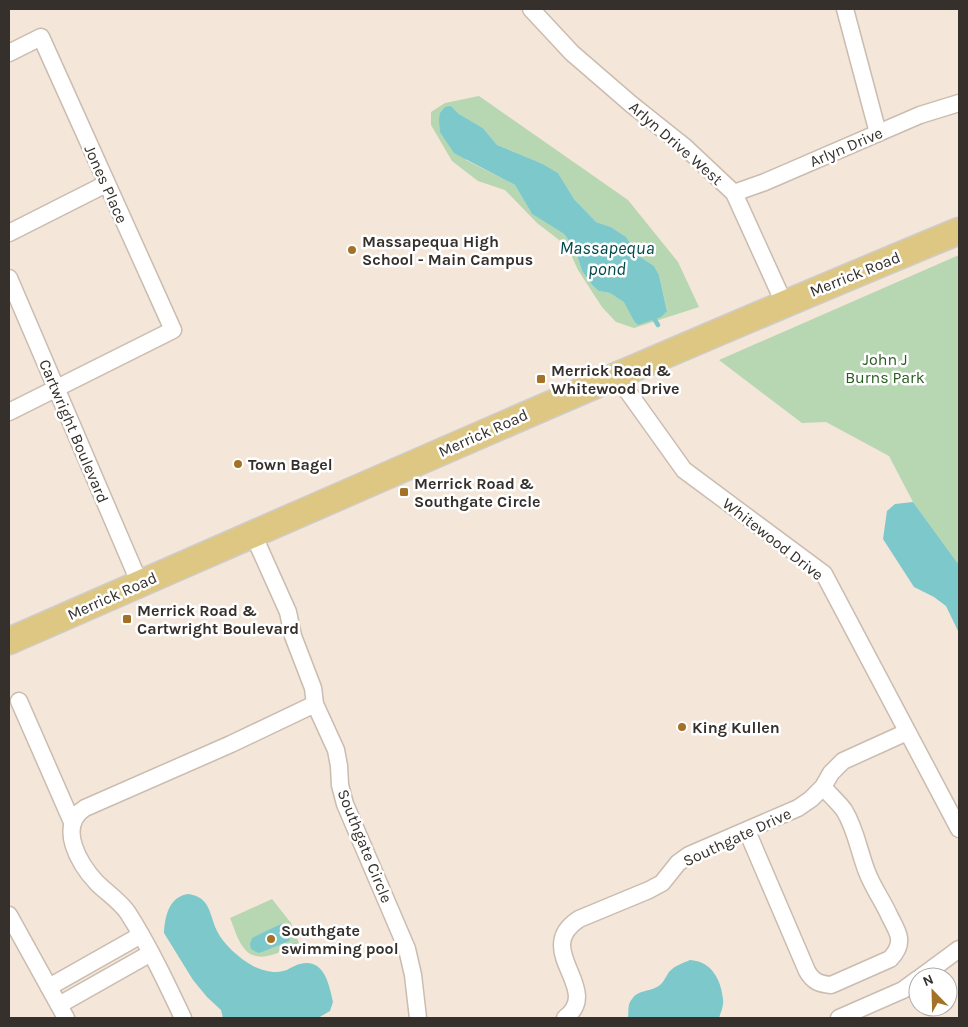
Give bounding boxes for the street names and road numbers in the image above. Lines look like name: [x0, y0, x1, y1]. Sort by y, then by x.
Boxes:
street label: Arlyn Drive West: [625, 97, 727, 189]
street label: Arlyn Drive: [807, 123, 885, 171]
street label: Jones Place: [80, 142, 132, 226]
street label: Merrick Road: [807, 247, 903, 301]
street label: Cartwright Boulevard: [35, 356, 113, 506]
street label: Merrick Road: [435, 405, 531, 461]
street label: Whitewood Drive: [719, 494, 827, 584]
street label: Merrick Road: [64, 568, 160, 624]
street label: Southgate Circle: [334, 786, 396, 906]
street label: Southgate Drive: [680, 804, 794, 870]

